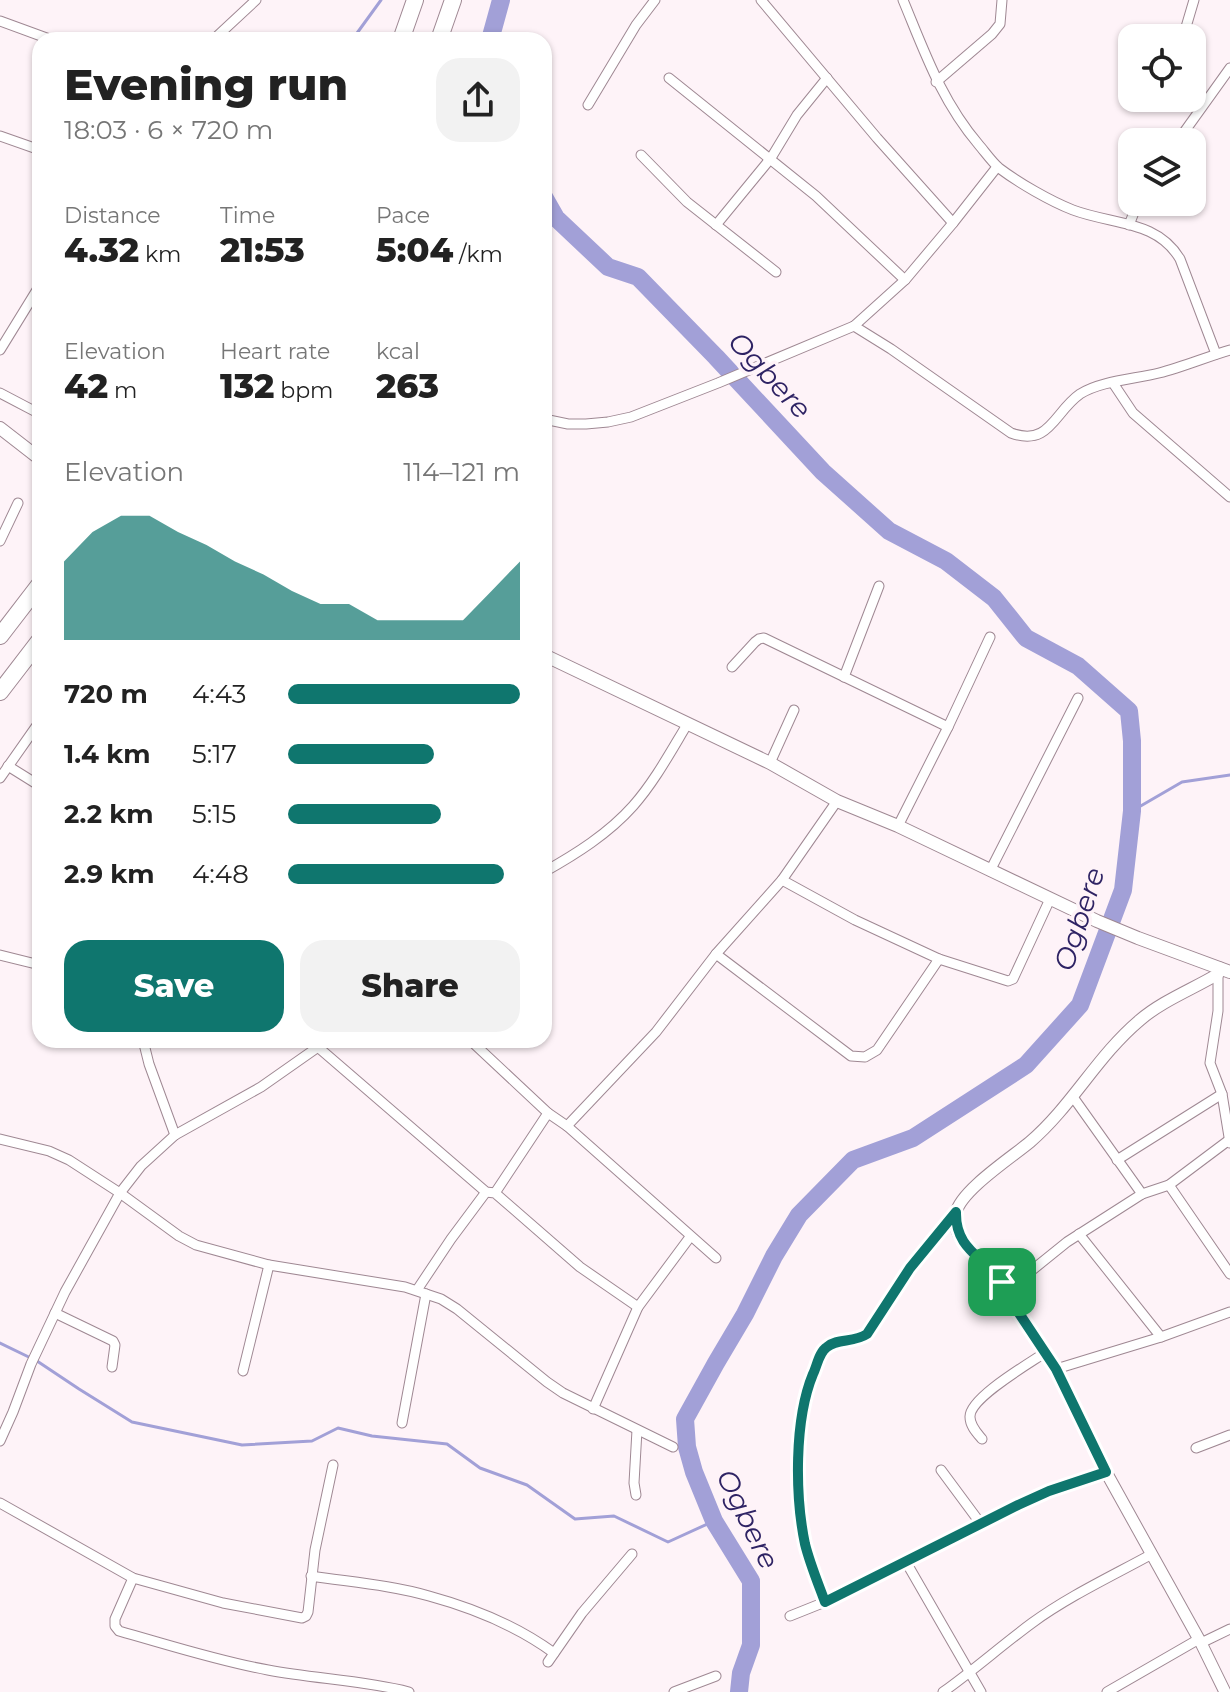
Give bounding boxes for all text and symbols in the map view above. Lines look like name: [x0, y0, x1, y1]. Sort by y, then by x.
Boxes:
map controls: [1118, 24, 1206, 216]
button: locate: [1118, 24, 1206, 112]
text: Evening run: [64, 57, 348, 111]
button: share: [436, 58, 520, 142]
text: 18:03 · 6 × 720 m: [64, 114, 273, 146]
button: layers: [1118, 128, 1206, 216]
text: Distance: [64, 202, 161, 229]
text: Time: [220, 202, 275, 229]
text: Pace: [376, 202, 430, 229]
text: 4.32: [64, 229, 139, 271]
text: 21:53: [220, 229, 305, 271]
text: 5:04: [376, 229, 453, 271]
text: km: [139, 241, 181, 268]
text: /km: [453, 241, 503, 268]
water label: Ogbere: [721, 325, 819, 425]
text: Elevation: [64, 338, 166, 365]
text: Heart rate: [220, 338, 330, 365]
text: kcal: [376, 338, 420, 365]
text: 42: [64, 365, 108, 407]
text: 132: [220, 365, 274, 407]
text: 263: [376, 365, 439, 407]
text: m: [108, 377, 137, 404]
text: bpm: [274, 377, 333, 404]
text: Elevation: [64, 456, 184, 488]
text: 114–121 m: [403, 456, 520, 488]
text: 720 m: [64, 678, 148, 710]
text: 4:43: [192, 678, 246, 710]
text: 1.4 km: [64, 738, 150, 770]
text: 5:17: [192, 738, 237, 770]
text: 2.2 km: [64, 798, 154, 830]
text: 5:15: [192, 798, 236, 830]
text: 2.9 km: [64, 858, 155, 890]
text: 4:48: [192, 858, 249, 890]
water label: Ogbere: [1046, 863, 1112, 975]
button: Save: [64, 940, 284, 1032]
button: Share: [300, 940, 520, 1032]
pin: [968, 1248, 1036, 1316]
icon: arrive: [980, 1260, 1024, 1304]
water label: Ogbere: [709, 1464, 787, 1574]

